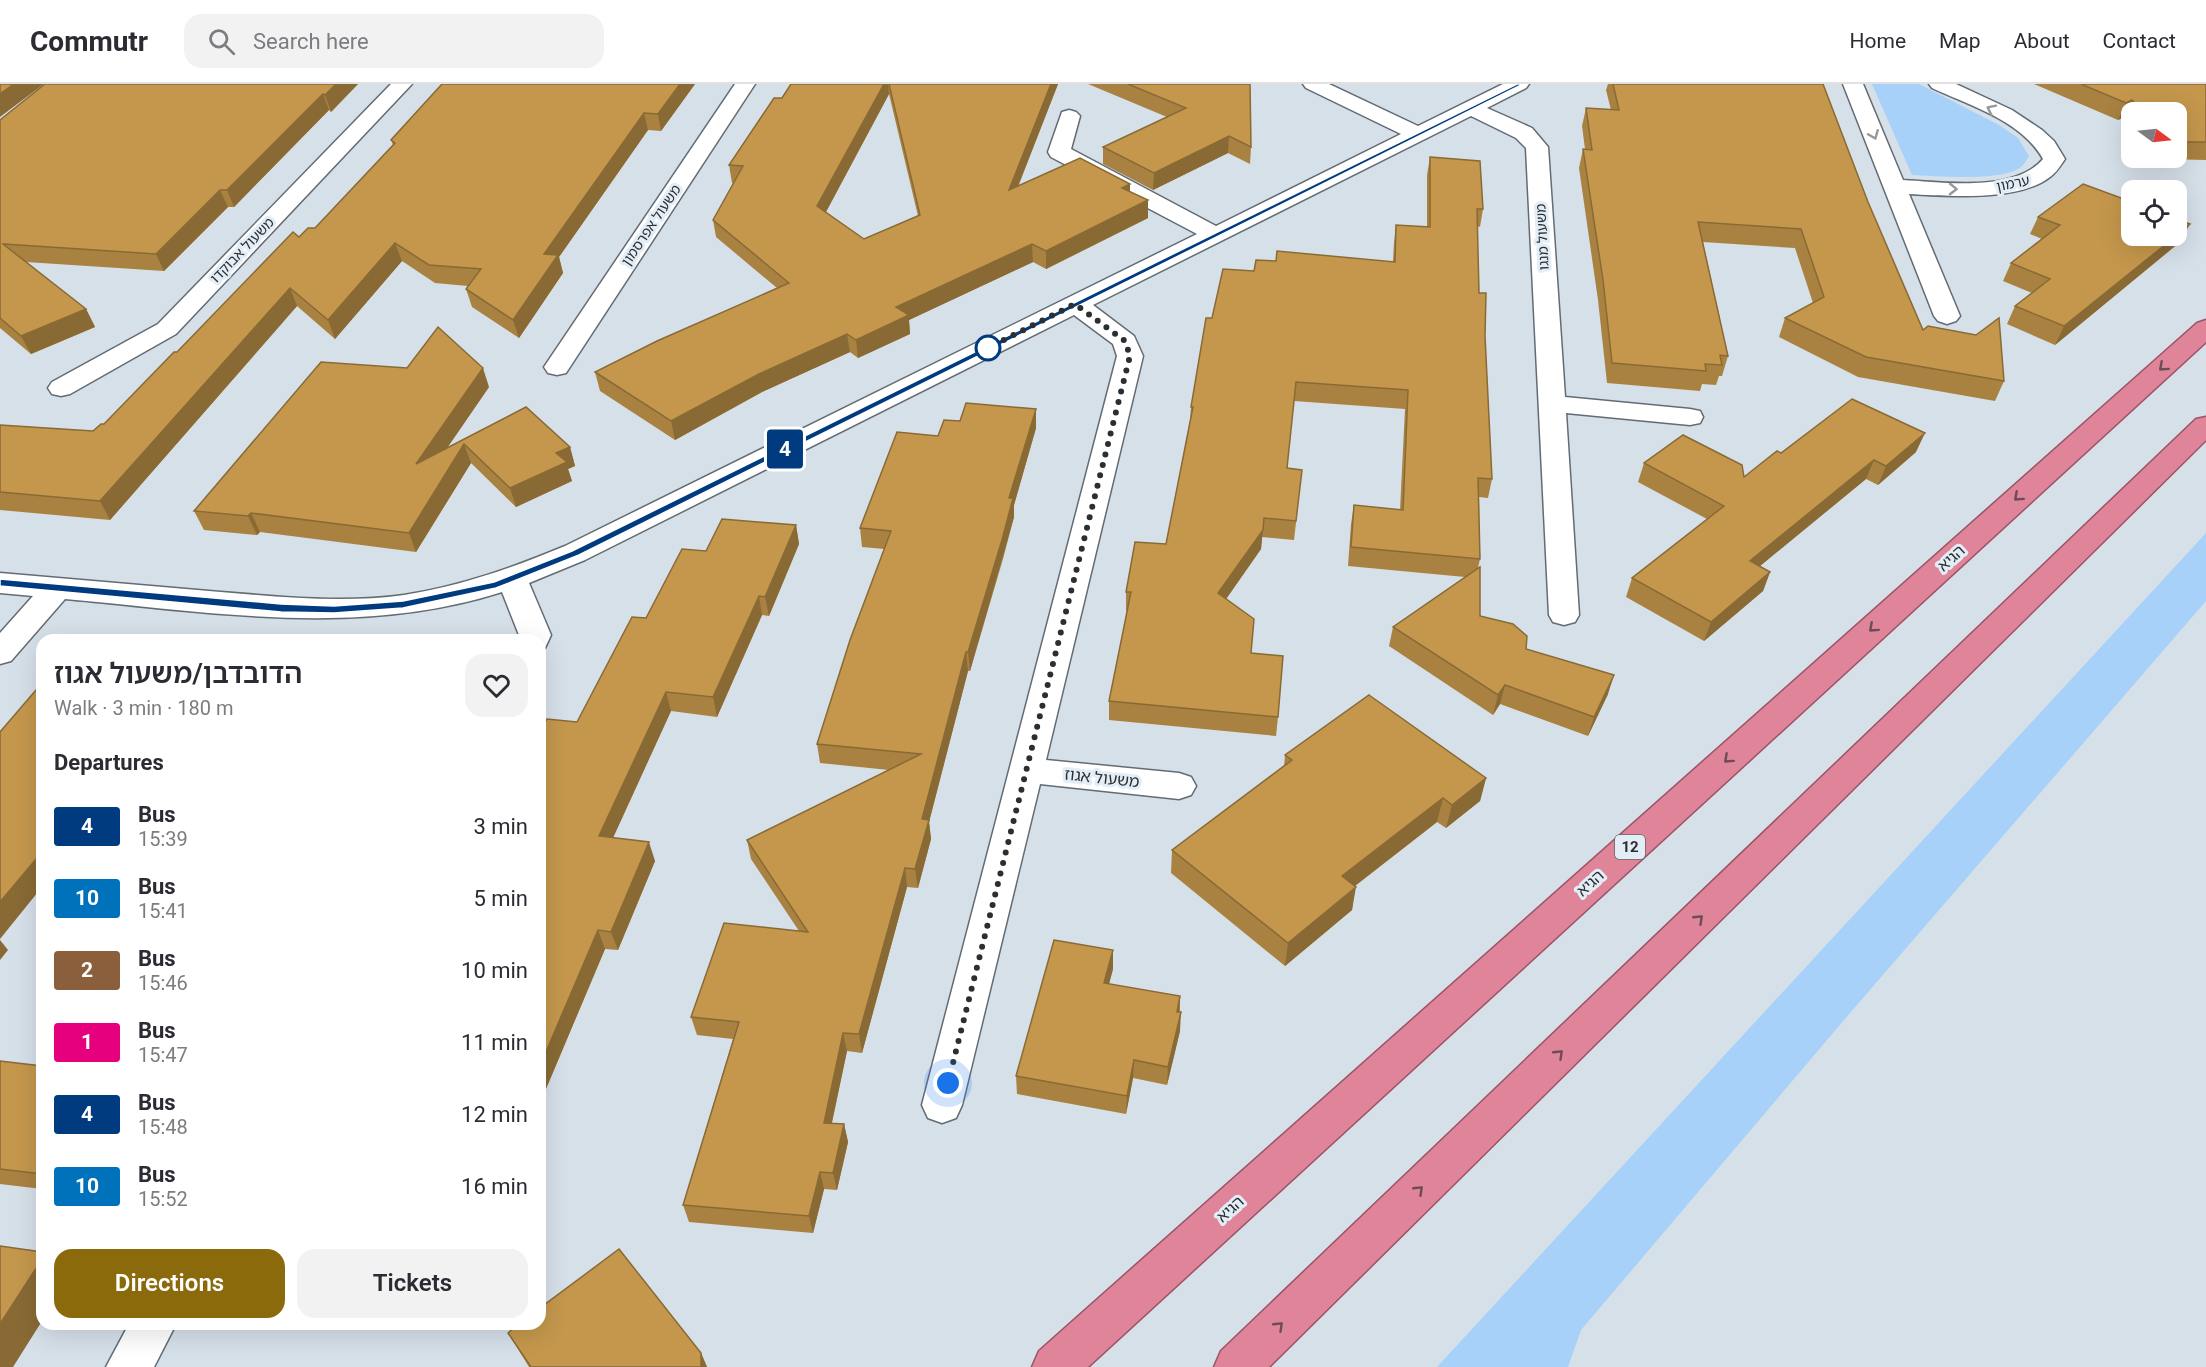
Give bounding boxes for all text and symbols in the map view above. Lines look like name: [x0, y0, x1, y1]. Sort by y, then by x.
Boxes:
search box: [184, 14, 604, 68]
text: Commutr: [30, 25, 148, 58]
icon: search: [205, 25, 238, 58]
text: Search here: [253, 29, 369, 54]
text: Home: [1850, 29, 1906, 53]
text: Map: [1939, 29, 1981, 53]
text: About: [2014, 29, 2070, 53]
text: Contact: [2103, 29, 2176, 53]
north arrow: [2121, 102, 2187, 168]
map controls: [2121, 102, 2187, 246]
one-way arrow: [1986, 104, 1997, 116]
one-way arrow: [1867, 129, 1879, 140]
street label: ערמון: [1995, 172, 2031, 194]
button: locate: [2121, 180, 2187, 246]
street label: משעול אפרסמון: [618, 182, 684, 268]
one-way arrow: [1949, 183, 1958, 195]
street label: משעול מנגו: [1532, 203, 1552, 271]
street label: משעול אבוקדו: [207, 214, 277, 286]
unlabelled marker: [975, 335, 1001, 361]
one-way arrow: [2159, 360, 2169, 371]
line badge: 4: [766, 430, 804, 469]
text: 4: [779, 437, 791, 461]
one-way arrow: [2014, 490, 2025, 501]
street label: הגיא: [1933, 541, 1969, 575]
one-way arrow: [1869, 621, 1880, 632]
button: heart: [465, 654, 528, 717]
text: הדובדבן/משעול אגוז: [54, 657, 302, 690]
text: Walk · 3 min · 180 m: [54, 696, 233, 720]
text: Departures: [54, 750, 164, 775]
one-way arrow: [1724, 752, 1735, 763]
street label: משעול אגוז: [1064, 765, 1140, 791]
text: Bus: [138, 802, 176, 827]
text: 4: [81, 814, 93, 838]
text: 3 min: [473, 814, 528, 839]
text: 15:39: [138, 827, 188, 851]
road number: 12: [1615, 835, 1645, 859]
street label: הגיא: [1572, 866, 1608, 900]
text: Bus: [138, 874, 176, 899]
text: 10: [75, 886, 99, 910]
text: 5 min: [473, 886, 528, 911]
text: 15:41: [138, 899, 188, 923]
one-way arrow: [1691, 915, 1702, 926]
text: Bus: [138, 946, 176, 971]
text: 2: [81, 958, 93, 982]
text: 10 min: [461, 958, 528, 983]
text: 15:46: [138, 971, 188, 995]
text: Bus: [138, 1018, 176, 1043]
text: 1: [81, 1030, 93, 1054]
text: 11 min: [461, 1030, 528, 1055]
text: 15:47: [138, 1043, 188, 1067]
one-way arrow: [1551, 1051, 1562, 1062]
your location: [933, 1068, 963, 1098]
text: Bus: [138, 1090, 176, 1115]
text: 4: [81, 1102, 93, 1126]
text: 12 min: [461, 1102, 528, 1127]
text: 15:48: [138, 1115, 188, 1139]
text: Bus: [138, 1162, 176, 1187]
text: 10: [75, 1174, 99, 1198]
text: 16 min: [461, 1174, 528, 1199]
text: 15:52: [138, 1187, 188, 1211]
one-way arrow: [1411, 1187, 1422, 1198]
street label: הגיא: [1212, 1192, 1248, 1226]
button: Directions: [54, 1249, 285, 1318]
button: Tickets: [297, 1249, 528, 1318]
one-way arrow: [1271, 1323, 1282, 1334]

